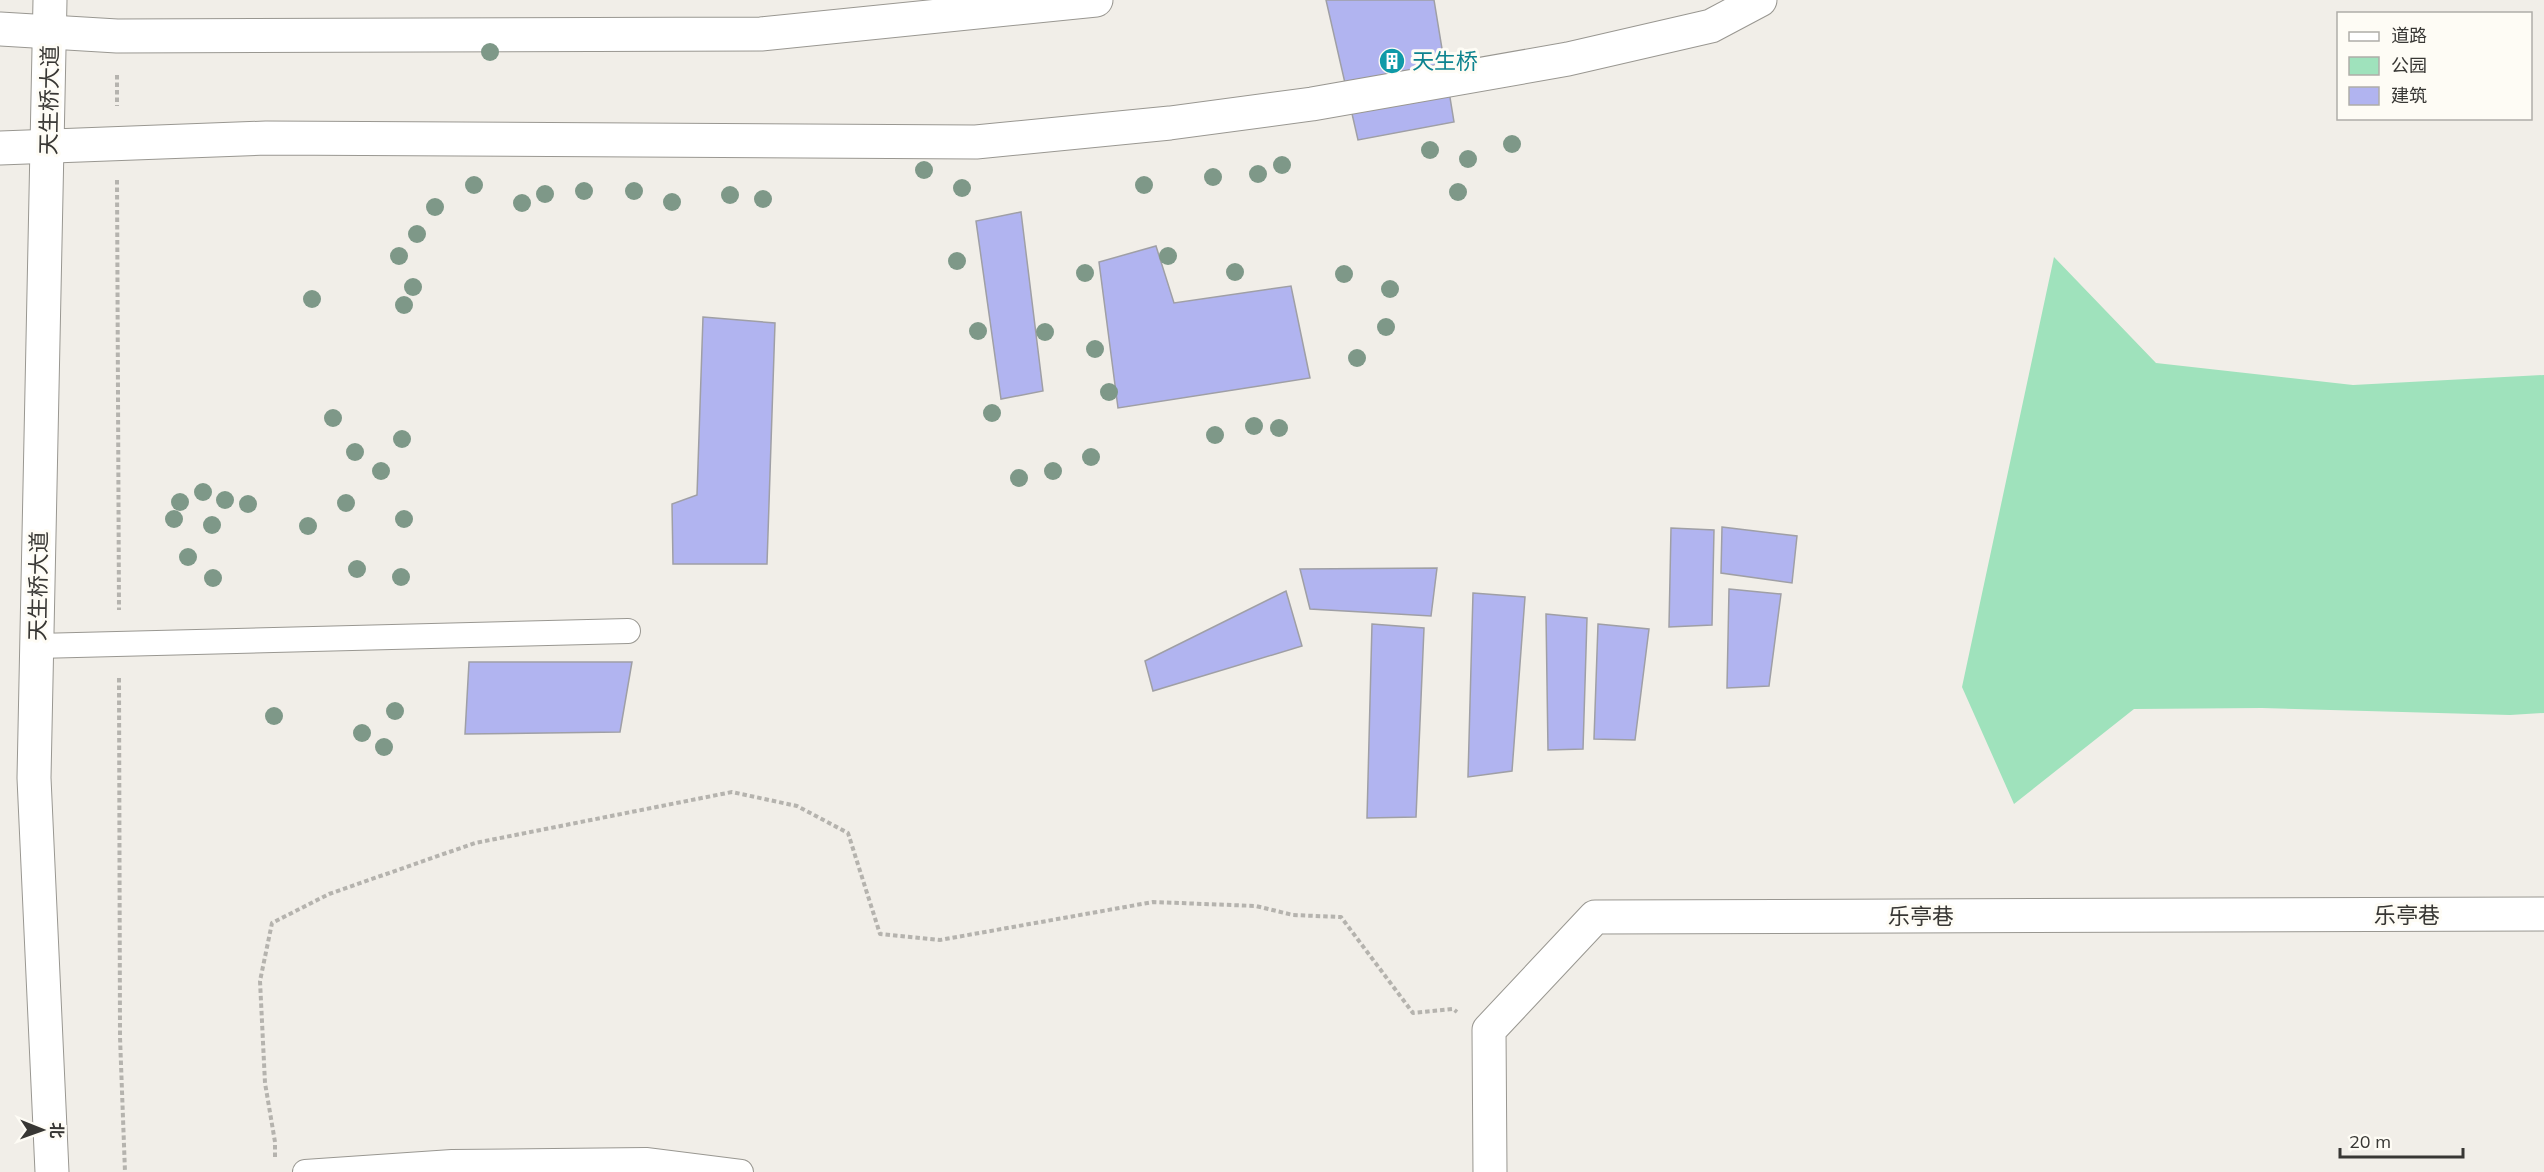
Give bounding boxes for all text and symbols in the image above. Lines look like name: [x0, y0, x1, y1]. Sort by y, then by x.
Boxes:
legend: [2337, 12, 2532, 120]
text: 道路: [2391, 24, 2427, 47]
street label: 天生桥大道: [34, 45, 64, 155]
building icon: 天生桥: [1377, 46, 1407, 76]
place label: 天生桥: [1412, 47, 1478, 75]
text: 公园: [2391, 54, 2427, 77]
text: 建筑: [2391, 84, 2427, 107]
street label: 天生桥大道: [23, 531, 53, 641]
street label: 乐亭巷: [2374, 901, 2440, 929]
street label: 乐亭巷: [1888, 902, 1954, 930]
north arrow: [12, 1100, 72, 1160]
scale bar: [2340, 1121, 2463, 1159]
text: 北: [47, 1122, 67, 1138]
text: 20 m: [2349, 1130, 2391, 1153]

